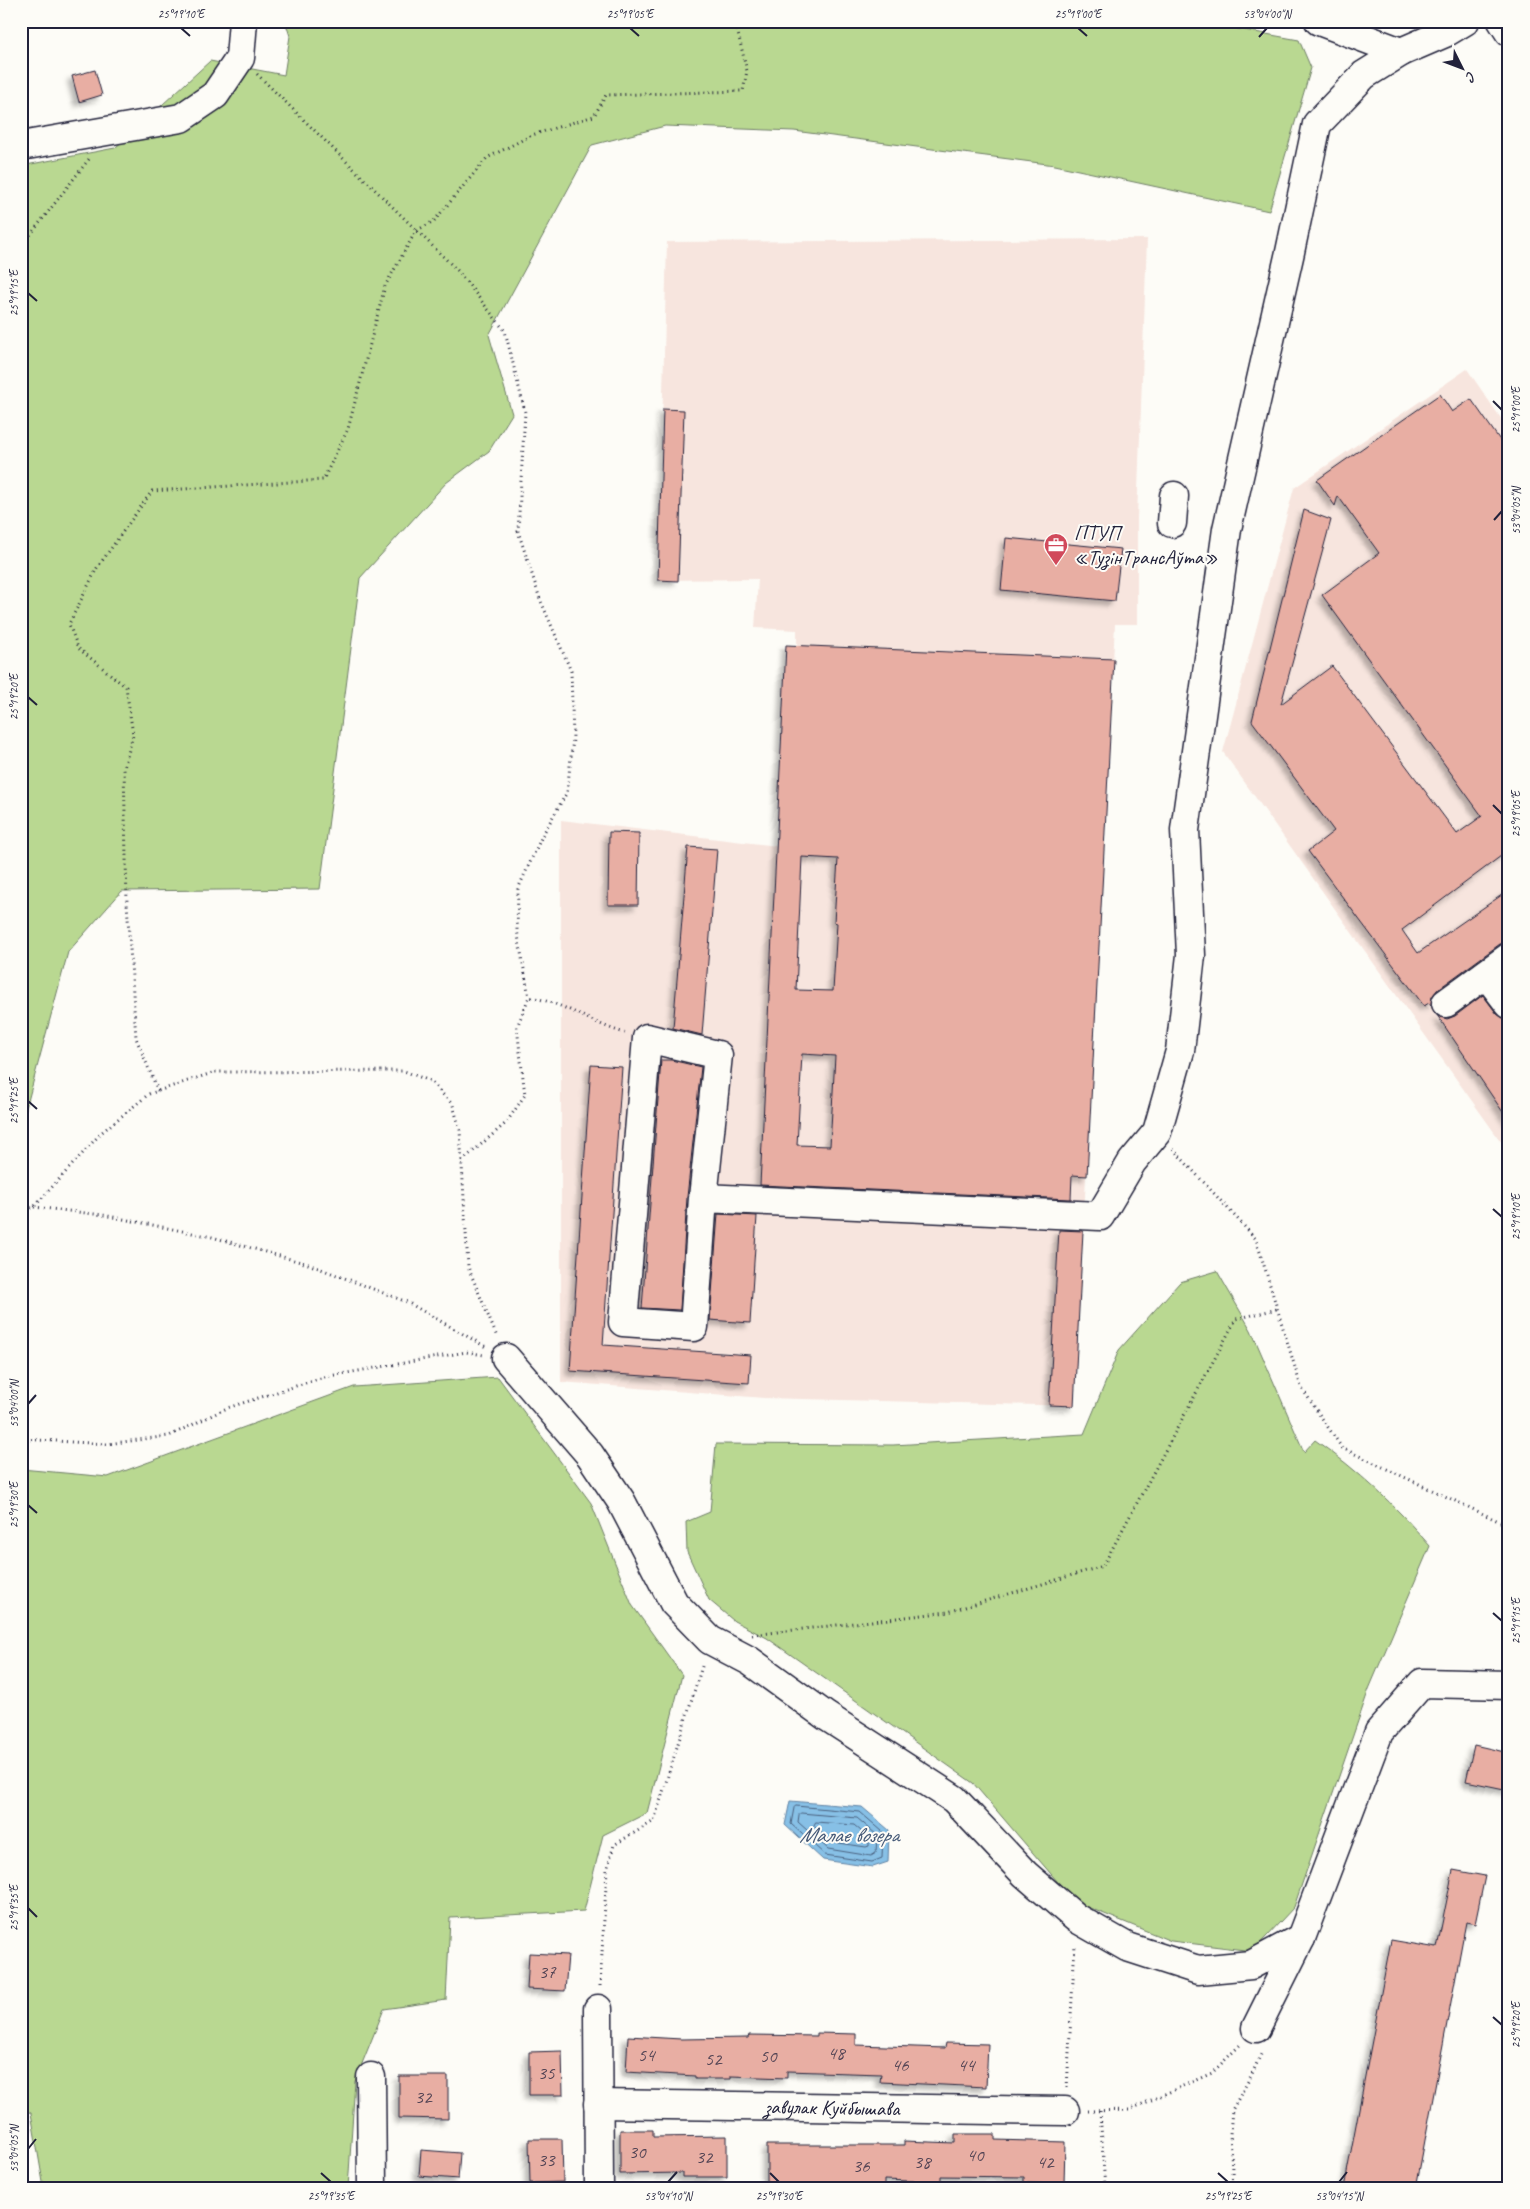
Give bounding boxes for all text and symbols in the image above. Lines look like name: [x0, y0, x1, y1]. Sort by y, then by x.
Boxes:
text: 25°19'10"E: [158, 6, 206, 22]
text: 25°19'05"E: [607, 6, 655, 22]
text: 25°19'00"E: [1055, 6, 1103, 22]
text: 53°04'00"N: [1243, 6, 1292, 22]
north arrow: [1438, 42, 1488, 92]
text: С: [1461, 68, 1480, 86]
text: 25°19'15"E: [6, 268, 22, 316]
text: 25°19'00"E: [1508, 385, 1524, 433]
text: 53°04'05"N: [1508, 486, 1524, 535]
place label: ПТУП «ТузінТрансАўта»: [1074, 520, 1218, 571]
office icon: ПТУП «ТузінТрансАўта»: [1043, 532, 1069, 566]
text: 25°19'20"E: [6, 672, 22, 720]
text: 25°19'05"E: [1508, 789, 1524, 837]
text: 25°19'25"E: [6, 1076, 22, 1124]
text: 25°19'10"E: [1508, 1192, 1524, 1240]
text: 53°04'00"N: [6, 1379, 22, 1428]
text: 25°19'30"E: [6, 1480, 22, 1528]
text: 25°19'15"E: [1508, 1596, 1524, 1644]
water label: Малае возера: [799, 1821, 902, 1849]
text: 25°19'35"E: [6, 1883, 22, 1931]
house number: 37: [538, 1960, 557, 1984]
text: 25°19'20"E: [1508, 2000, 1524, 2048]
house number: 48: [827, 2041, 847, 2065]
house number: 54: [637, 2043, 657, 2067]
house number: 50: [759, 2044, 778, 2068]
house number: 52: [704, 2047, 723, 2071]
house number: 46: [891, 2053, 910, 2077]
house number: 44: [957, 2053, 977, 2077]
house number: 35: [537, 2061, 556, 2085]
house number: 32: [414, 2085, 433, 2109]
street label: завулак Куйбышава: [761, 2093, 901, 2122]
text: 53°04'05"N: [6, 2124, 22, 2173]
house number: 30: [628, 2140, 647, 2164]
house number: 40: [966, 2143, 985, 2167]
house number: 32: [695, 2145, 714, 2169]
house number: 33: [537, 2148, 556, 2172]
house number: 38: [913, 2150, 933, 2174]
house number: 42: [1036, 2150, 1055, 2174]
house number: 36: [852, 2154, 871, 2178]
text: 25°19'35"E: [308, 2188, 356, 2204]
text: 53°04'10"N: [644, 2188, 693, 2204]
text: 25°19'30"E: [756, 2188, 804, 2204]
text: 25°19'25"E: [1205, 2188, 1253, 2204]
text: 53°04'15"N: [1315, 2188, 1364, 2204]

